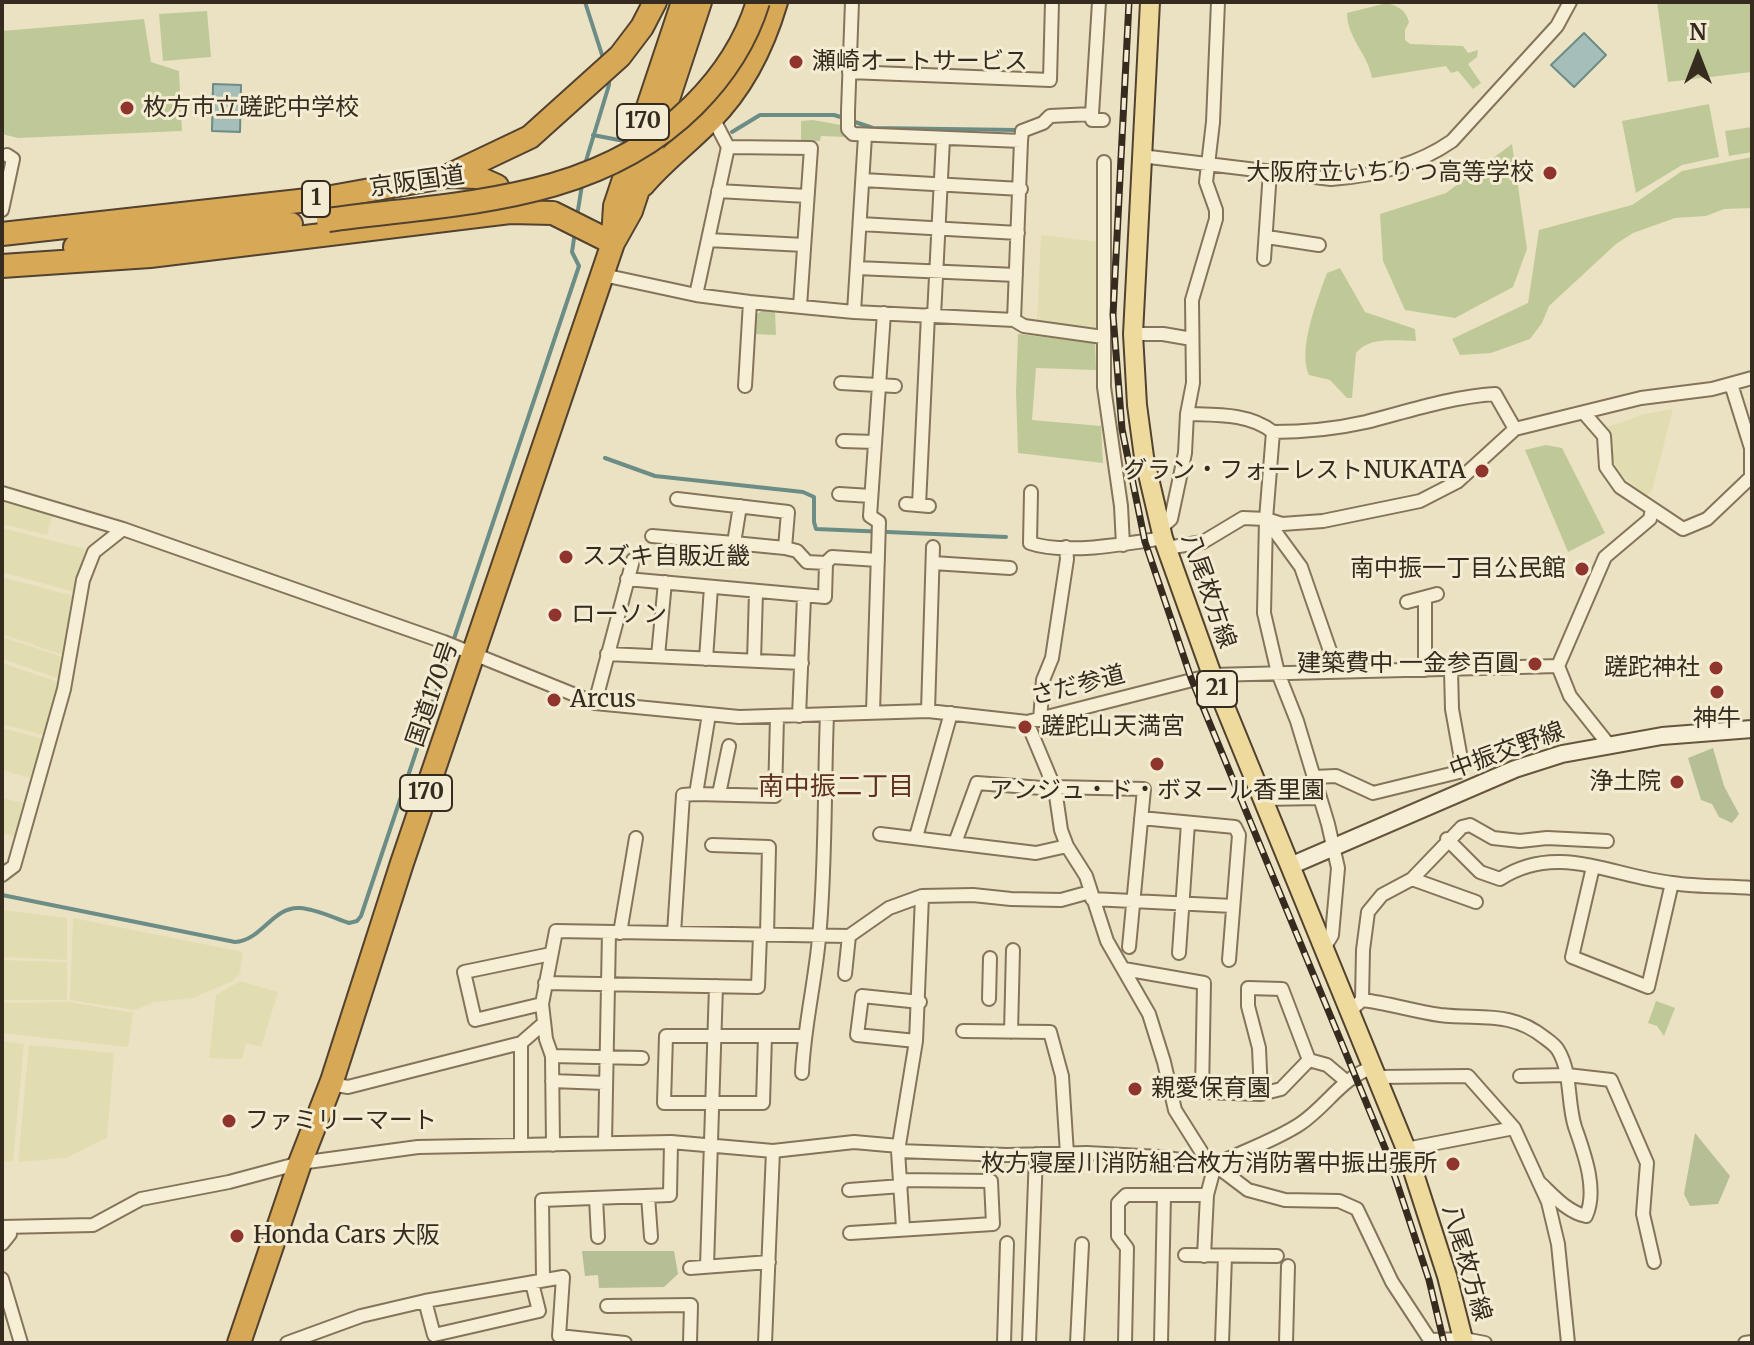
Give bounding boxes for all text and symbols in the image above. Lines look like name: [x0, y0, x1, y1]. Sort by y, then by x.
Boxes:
north arrow: [1658, 16, 1738, 96]
text: N: [1689, 18, 1707, 46]
place label: 瀬崎オートサービス: [812, 48, 1028, 76]
marker: 瀬崎オートサービス: [787, 53, 805, 71]
place label: 枚方市立蹉跎中学校: [143, 94, 359, 122]
marker: 枚方市立蹉跎中学校: [118, 99, 136, 117]
road number: 170: [617, 104, 669, 140]
place label: 大阪府立いちりつ高等学校: [1246, 159, 1534, 187]
street label: 京阪国道: [367, 161, 467, 203]
marker: 大阪府立いちりつ高等学校: [1541, 164, 1559, 182]
road number: 1: [302, 181, 330, 217]
place label: グラン・フォーレストNUKATA: [1123, 457, 1466, 485]
marker: グラン・フォーレストNUKATA: [1473, 462, 1491, 480]
street label: 八尾枚方線: [1175, 530, 1241, 652]
place label: スズキ自販近畿: [582, 543, 750, 571]
marker: スズキ自販近畿: [557, 548, 575, 566]
place label: 南中振一丁目公民館: [1350, 555, 1566, 583]
marker: 南中振一丁目公民館: [1573, 560, 1591, 578]
place label: ローソン: [571, 601, 667, 629]
marker: ローソン: [546, 606, 564, 624]
street label: 国道170号: [401, 637, 465, 751]
place label: 建築費中 一金参百圓: [1297, 650, 1519, 678]
place label: 蹉跎神社: [1604, 654, 1700, 682]
marker: 建築費中 一金参百圓: [1526, 655, 1544, 673]
marker: 蹉跎神社: [1707, 659, 1725, 677]
street label: さだ参道: [1028, 660, 1128, 712]
road number: 21: [1197, 671, 1237, 707]
marker: 神牛: [1708, 683, 1726, 701]
place label: Arcus: [570, 686, 636, 714]
marker: Arcus: [545, 691, 563, 709]
place label: 神牛: [1693, 705, 1741, 733]
place label: 蹉跎山天満宮: [1041, 713, 1185, 741]
street label: 中振交野線: [1446, 717, 1568, 785]
marker: 蹉跎山天満宮: [1016, 718, 1034, 736]
marker: アンジュ・ド・ボヌール香里園: [1148, 755, 1166, 773]
place label: 浄土院: [1589, 768, 1661, 796]
district label: 南中振二丁目: [758, 772, 914, 804]
marker: 浄土院: [1668, 773, 1686, 791]
road number: 170: [400, 775, 452, 811]
place label: アンジュ・ド・ボヌール香里園: [989, 777, 1325, 805]
place label: 親愛保育園: [1151, 1075, 1271, 1103]
marker: 親愛保育園: [1126, 1080, 1144, 1098]
place label: ファミリーマート: [245, 1107, 437, 1135]
marker: ファミリーマート: [220, 1112, 238, 1130]
place label: 枚方寝屋川消防組合枚方消防署中振出張所: [981, 1150, 1437, 1178]
marker: 枚方寝屋川消防組合枚方消防署中振出張所: [1444, 1155, 1462, 1173]
street label: 八尾枚方線: [1436, 1201, 1496, 1325]
place label: Honda Cars 大阪: [253, 1222, 440, 1250]
marker: Honda Cars 大阪: [228, 1227, 246, 1245]

